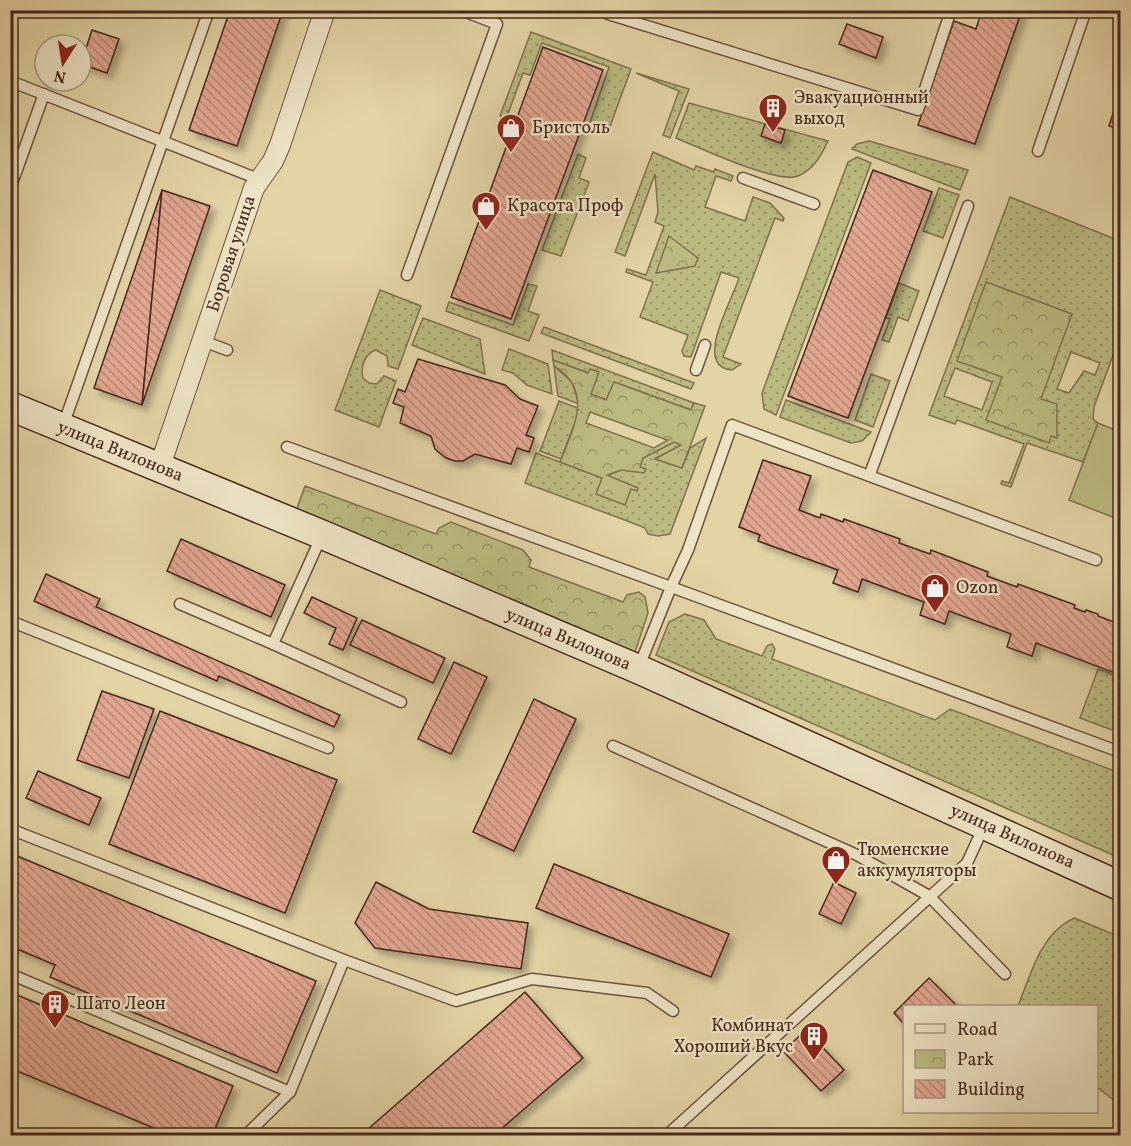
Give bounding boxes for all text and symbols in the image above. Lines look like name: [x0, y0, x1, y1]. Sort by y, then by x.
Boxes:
north arrow: [33, 33, 93, 93]
text: N: [52, 64, 68, 88]
place label: Эвакуационный выход: [794, 86, 929, 132]
building icon: Эвакуационный выход: [757, 92, 789, 134]
shop icon: Бристоль: [495, 112, 527, 154]
place label: Бристоль: [532, 116, 610, 141]
shop icon: Красота Проф: [470, 190, 502, 232]
street label: Боровая улица: [201, 192, 263, 315]
place label: Красота Проф: [507, 194, 623, 219]
street label: улица Вилонова: [53, 415, 187, 489]
shop icon: Ozon: [919, 572, 951, 614]
place label: Ozon: [956, 576, 999, 601]
street label: улица Вилонова: [501, 602, 635, 678]
street label: улица Вилонова: [946, 798, 1078, 876]
place label: Тюменские аккумуляторы: [857, 838, 977, 884]
shop icon: Тюменские аккумуляторы: [820, 844, 852, 886]
building icon: Шато Леон: [39, 988, 71, 1030]
place label: Шато Леон: [76, 992, 166, 1017]
legend: [903, 1005, 1098, 1113]
place label: Комбинат Хороший Вкус: [674, 1014, 793, 1060]
text: Road: [957, 1018, 998, 1043]
building icon: Комбинат Хороший Вкус: [798, 1020, 830, 1062]
text: Park: [957, 1048, 994, 1073]
text: Building: [957, 1078, 1025, 1103]

